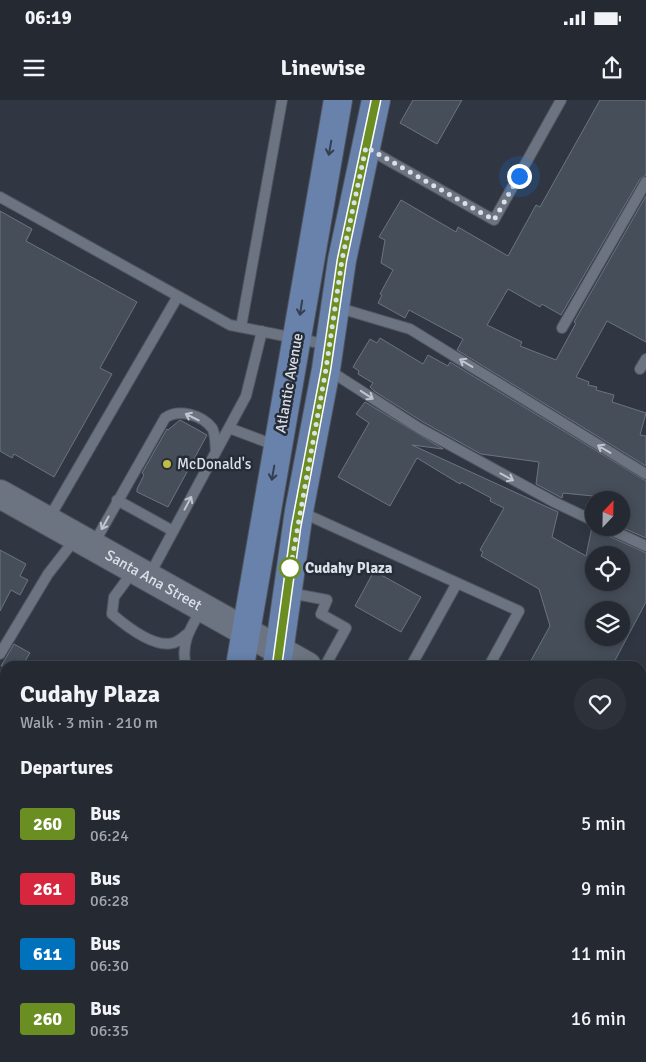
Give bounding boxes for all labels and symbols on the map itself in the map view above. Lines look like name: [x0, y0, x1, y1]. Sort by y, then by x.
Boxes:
one-way arrow: [324, 140, 334, 156]
your location: [507, 164, 532, 189]
one-way arrow: [296, 300, 306, 316]
street label: Atlantic Avenue: [271, 332, 307, 434]
one-way arrow: [460, 358, 474, 368]
one-way arrow: [360, 389, 374, 400]
one-way arrow: [185, 411, 200, 421]
one-way arrow: [597, 444, 612, 454]
place label: McDonald's: [177, 455, 252, 473]
marker: McDonald's: [161, 458, 173, 470]
one-way arrow: [268, 464, 278, 480]
one-way arrow: [499, 472, 514, 482]
north arrow: [585, 491, 630, 536]
one-way arrow: [184, 497, 194, 511]
one-way arrow: [100, 515, 109, 530]
street label: Santa Ana Street: [102, 546, 205, 614]
marker: Cudahy Plaza: [279, 557, 301, 579]
place label: Cudahy Plaza: [305, 559, 393, 577]

